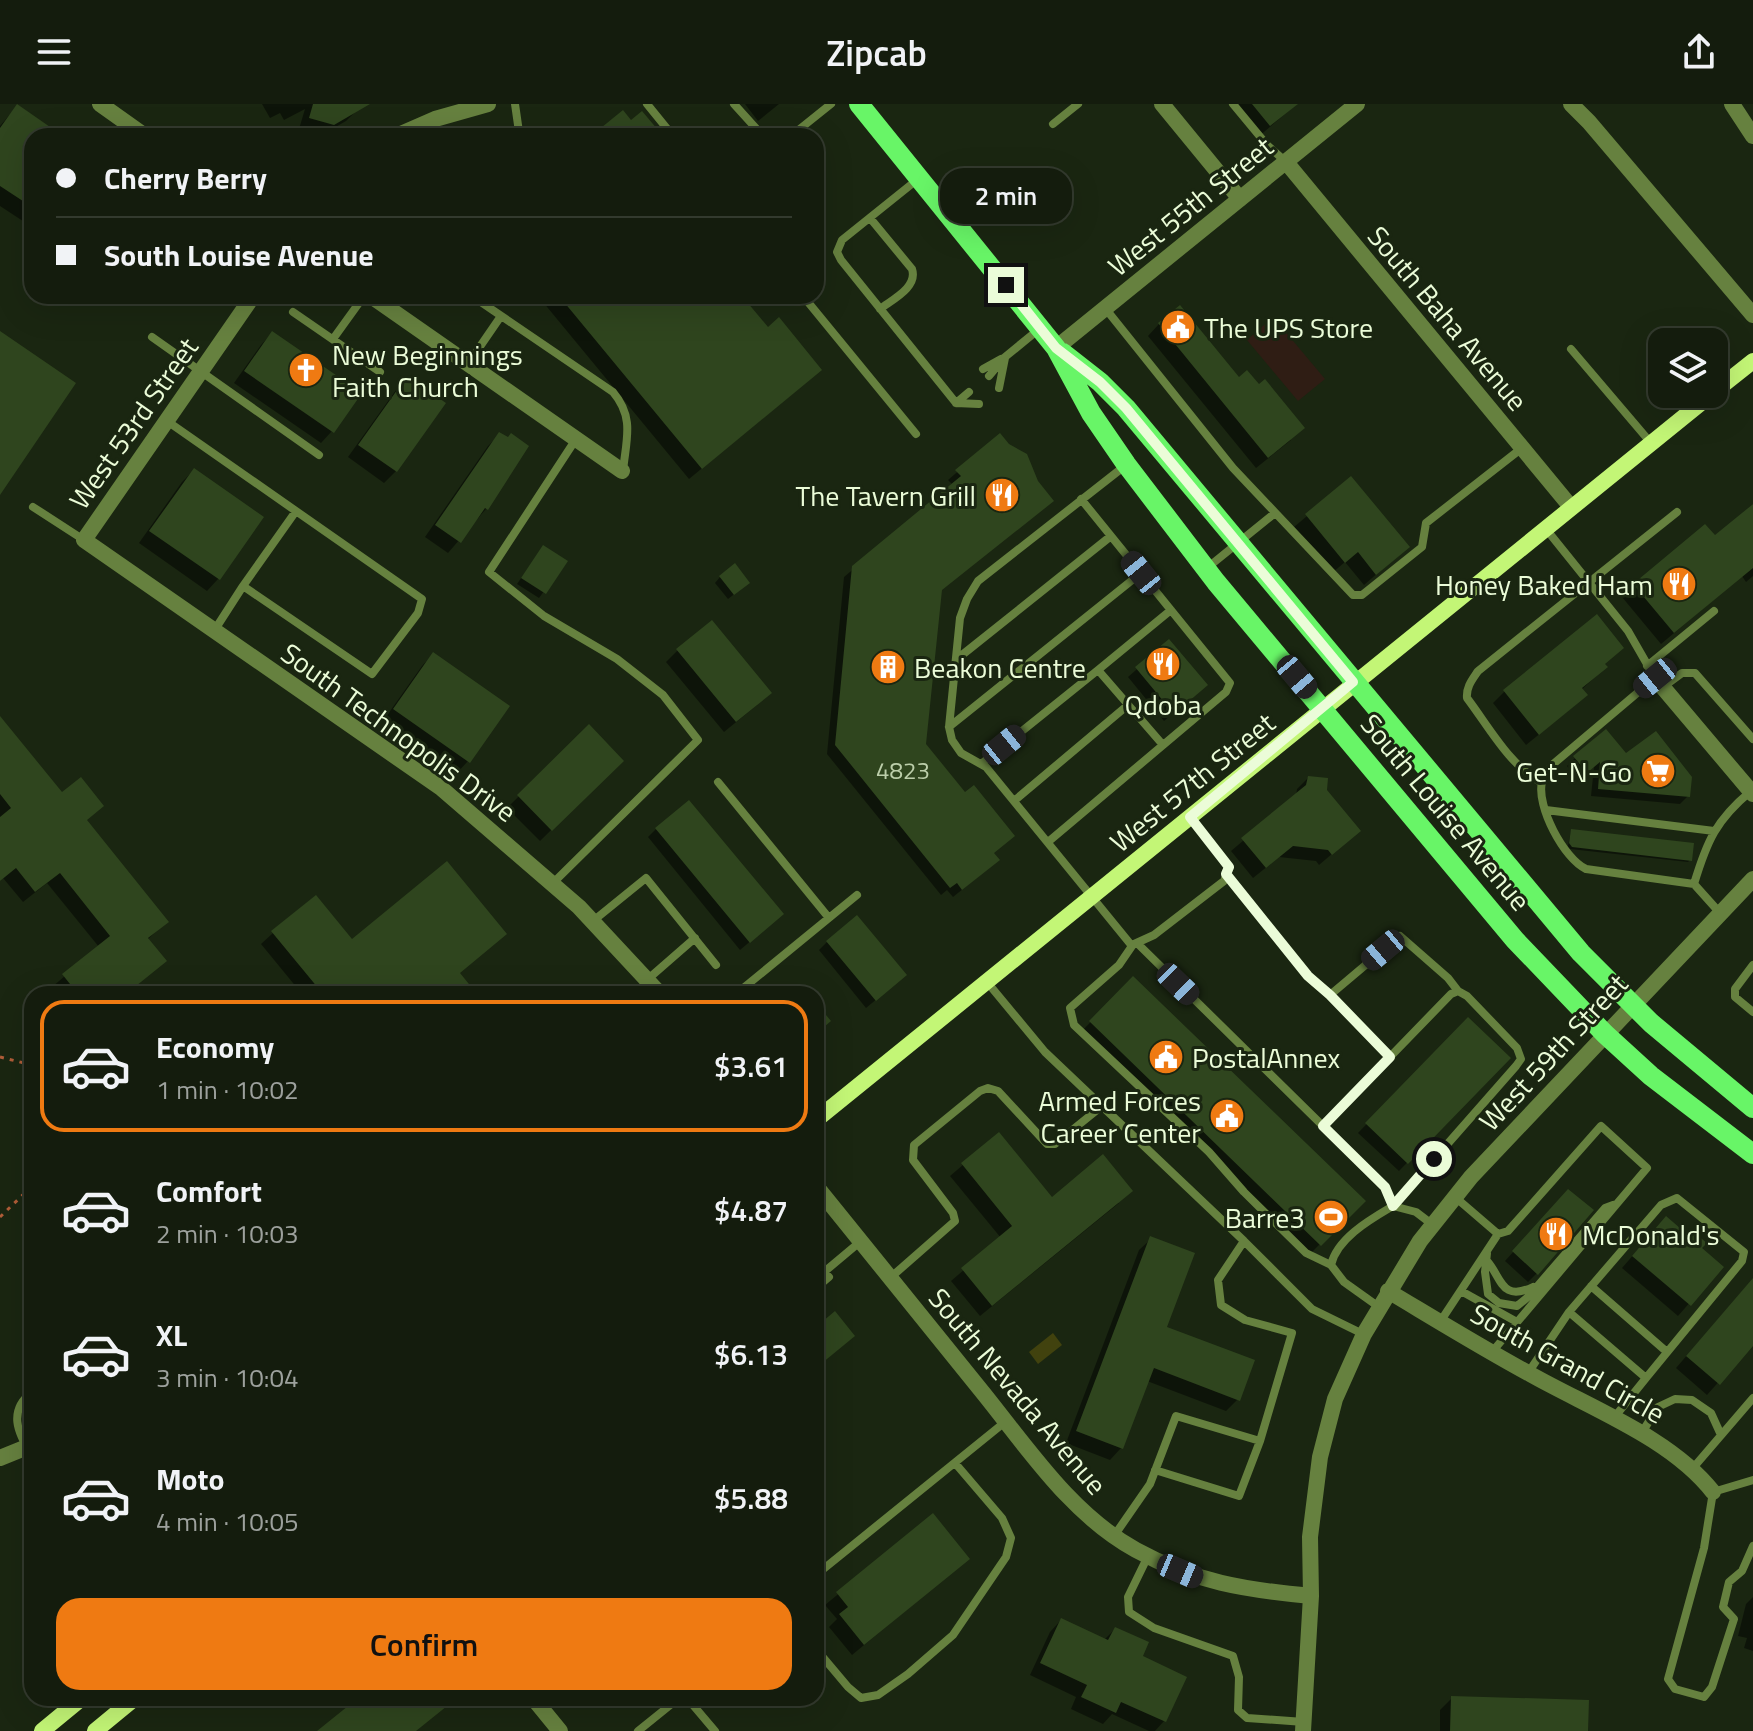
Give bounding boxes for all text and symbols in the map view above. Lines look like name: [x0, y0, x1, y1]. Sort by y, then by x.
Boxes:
text: Zipcab: [826, 25, 927, 80]
icon: menu: [32, 30, 76, 74]
icon: share: [1677, 30, 1721, 74]
street label: West 55th Street: [1098, 126, 1282, 286]
text: Cherry Berry: [104, 155, 267, 201]
callout: 2 min: [940, 169, 1072, 225]
text: 2 min: [975, 176, 1037, 215]
street label: South Baha Avenue: [1358, 216, 1538, 420]
text: South Louise Avenue: [104, 232, 374, 278]
route end: [988, 267, 1024, 303]
place label: The UPS Store: [1204, 306, 1373, 349]
public building icon: The UPS Store: [1159, 308, 1197, 346]
street label: West 53rd Street: [58, 328, 208, 518]
map controls: [1648, 328, 1728, 408]
button: layers: [1648, 328, 1728, 408]
place label: New Beginnings Faith Church: [332, 333, 523, 408]
church icon: New Beginnings Faith Church: [287, 351, 325, 389]
place label: The Tavern Grill: [796, 474, 976, 517]
restaurant icon: The Tavern Grill: [983, 476, 1021, 514]
car: [1117, 547, 1165, 599]
place label: Honey Baked Ham: [1435, 563, 1653, 606]
restaurant icon: Honey Baked Ham: [1660, 565, 1698, 603]
street label: South Technopolis Drive: [272, 632, 526, 832]
restaurant icon: Qdoba: [1144, 645, 1182, 683]
place label: Beakon Centre: [914, 646, 1086, 689]
building icon: Beakon Centre: [869, 648, 907, 686]
car: [1272, 651, 1322, 703]
car: [1629, 654, 1681, 702]
place label: Qdoba: [1125, 683, 1201, 726]
street label: West 57th Street: [1100, 702, 1284, 862]
street label: South Louise Avenue: [1351, 704, 1541, 920]
car: [978, 721, 1030, 769]
place label: Get-N-Go: [1516, 750, 1632, 793]
house number: 4823: [876, 752, 930, 788]
supermarket icon: Get-N-Go: [1639, 752, 1677, 790]
car: [1357, 925, 1409, 975]
car: [1152, 959, 1204, 1009]
street label: West 59th Street: [1468, 963, 1638, 1141]
text: Economy: [156, 1024, 274, 1070]
icon: car: [60, 1030, 132, 1102]
place label: PostalAnnex: [1192, 1036, 1340, 1079]
public building icon: PostalAnnex: [1147, 1038, 1185, 1076]
text: $3.61: [714, 1043, 788, 1089]
text: 1 min · 10:02: [156, 1070, 299, 1109]
place label: Armed Forces Career Center: [1038, 1079, 1201, 1154]
public building icon: Armed Forces Career Center: [1208, 1097, 1246, 1135]
route start: [1416, 1141, 1452, 1177]
text: Comfort: [156, 1168, 262, 1214]
icon: car: [60, 1174, 132, 1246]
text: $4.87: [714, 1187, 788, 1233]
place label: Barre3: [1225, 1196, 1305, 1239]
sports icon: Barre3: [1312, 1198, 1350, 1236]
place label: McDonald's: [1582, 1213, 1719, 1256]
text: 2 min · 10:03: [156, 1214, 299, 1253]
restaurant icon: McDonald's: [1537, 1215, 1575, 1253]
street label: South Nevada Avenue: [918, 1278, 1118, 1504]
street label: South Grand Circle: [1463, 1292, 1673, 1434]
text: XL: [156, 1312, 187, 1358]
icon: car: [60, 1318, 132, 1390]
text: $6.13: [714, 1331, 788, 1377]
text: 3 min · 10:04: [156, 1358, 299, 1397]
text: Moto: [156, 1456, 224, 1502]
icon: car: [60, 1462, 132, 1534]
text: $5.88: [714, 1475, 788, 1521]
text: 4 min · 10:05: [156, 1502, 299, 1541]
car: [1153, 1551, 1207, 1591]
button: Confirm: [56, 1598, 792, 1690]

